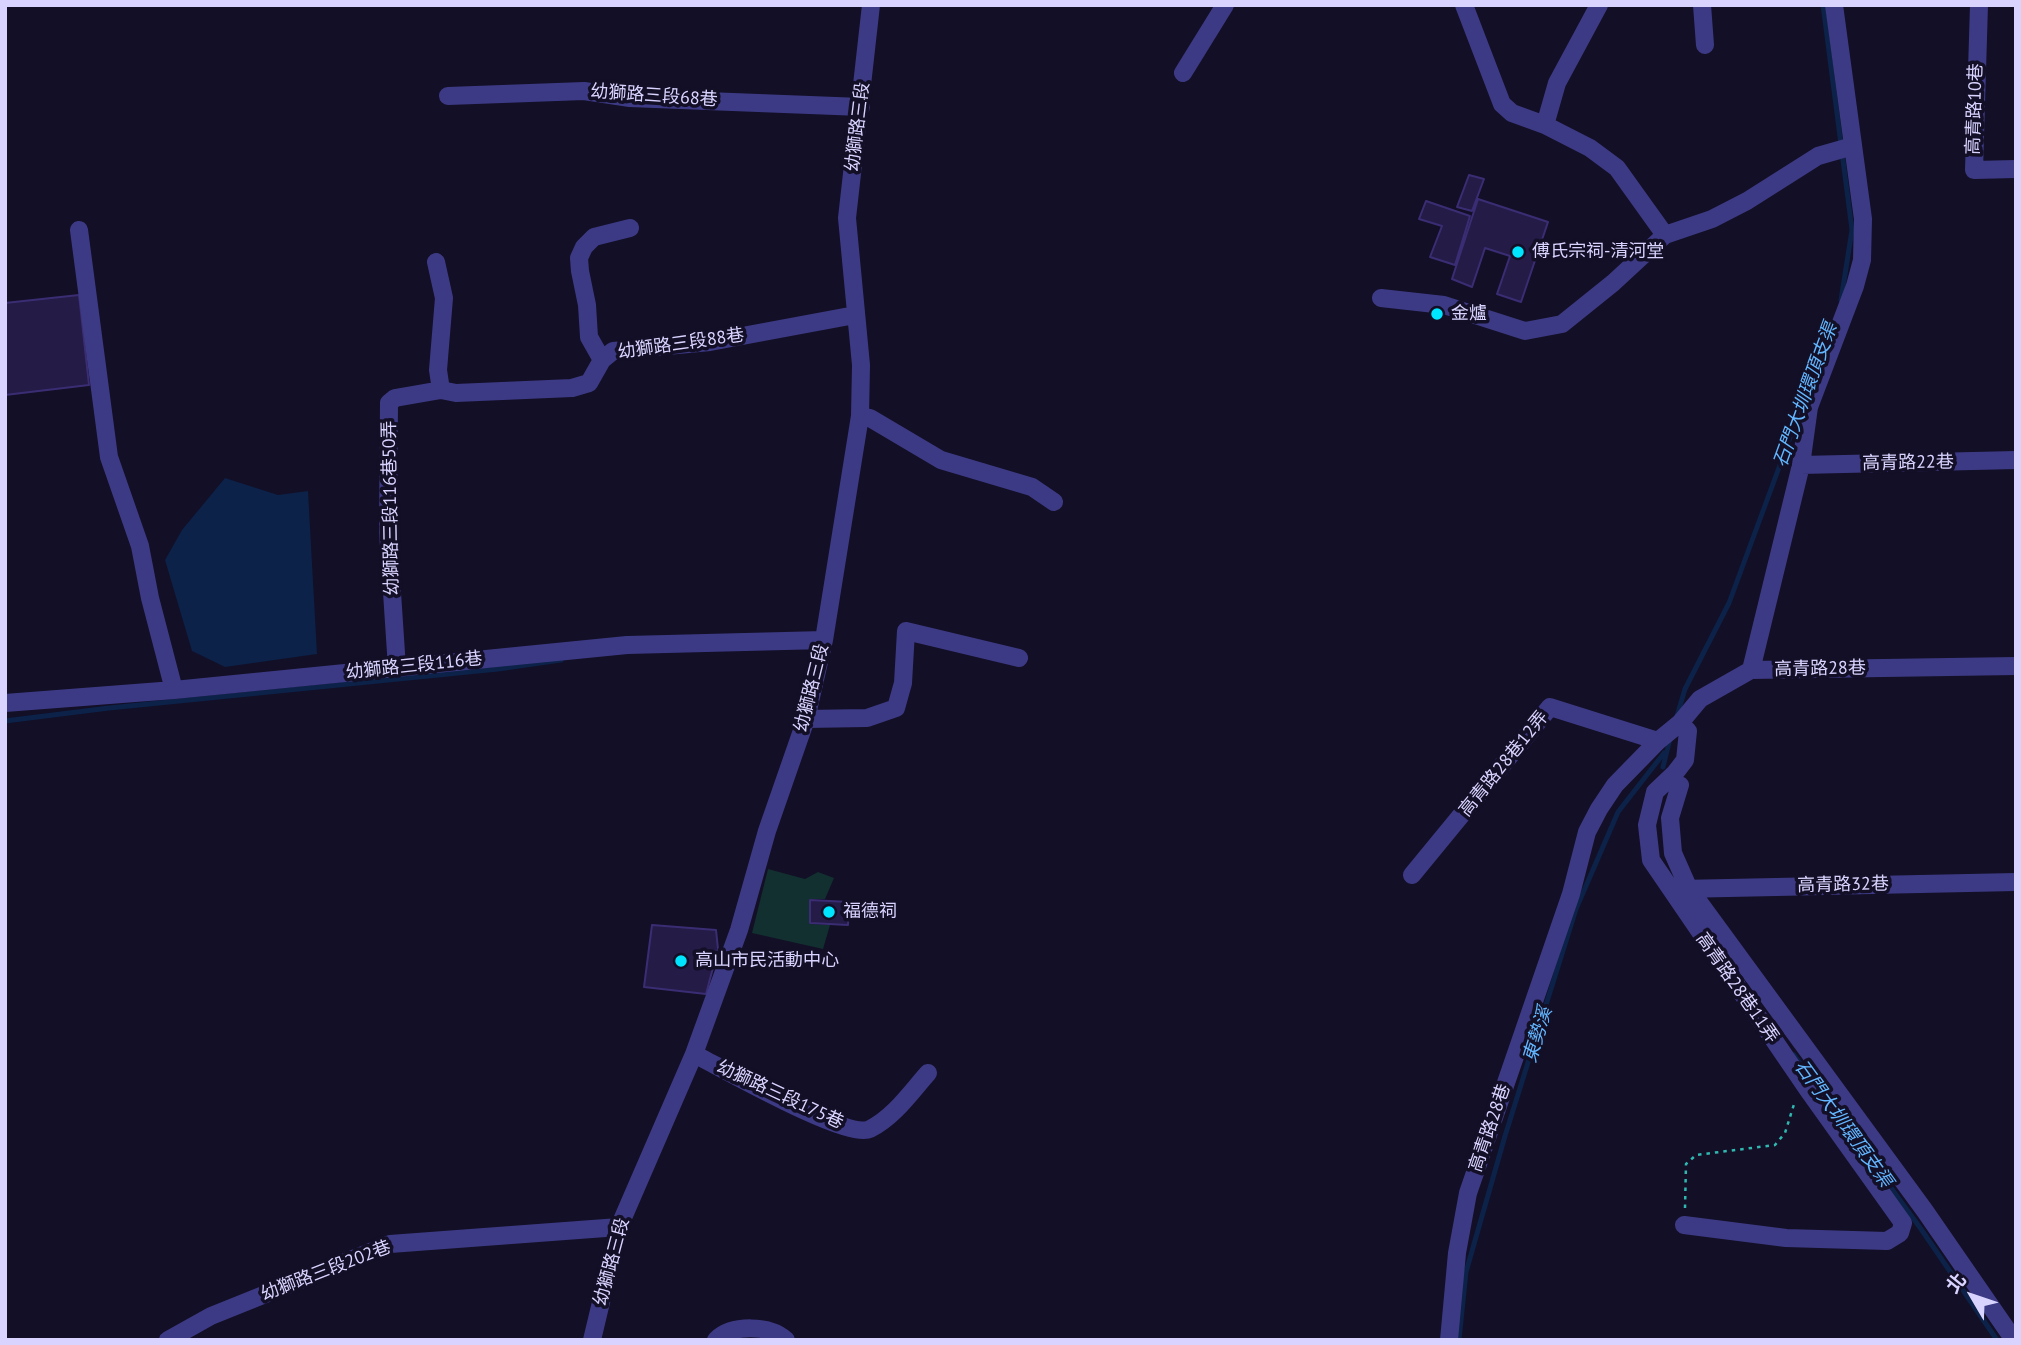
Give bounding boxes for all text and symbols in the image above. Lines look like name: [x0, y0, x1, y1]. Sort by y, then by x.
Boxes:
street label: 高青路10巷: [1963, 63, 1987, 155]
street label: 幼獅路三段68巷: [590, 81, 718, 111]
street label: 幼獅路三段: [842, 81, 874, 173]
place label: 傅氏宗祠-清河堂: [1532, 241, 1664, 263]
marker: 傅氏宗祠-清河堂: [1510, 244, 1526, 260]
place label: 金爐: [1451, 303, 1487, 325]
marker: 金爐: [1429, 306, 1445, 322]
water label: 石門大圳環頂支渠: [1769, 320, 1843, 470]
street label: 幼獅路三段88巷: [616, 324, 746, 364]
street label: 幼獅路三段116巷50弄: [379, 420, 403, 596]
street label: 高青路22巷: [1862, 451, 1954, 475]
street label: 幼獅路三段: [791, 642, 833, 734]
street label: 幼獅路三段116巷: [345, 648, 483, 684]
street label: 高青路28巷: [1774, 657, 1866, 681]
street label: 高青路28巷12弄: [1455, 707, 1553, 821]
street label: 高青路32巷: [1797, 873, 1889, 897]
place label: 福德祠: [843, 901, 897, 923]
marker: 福德祠: [821, 904, 837, 920]
street label: 高青路28巷11弄: [1691, 929, 1783, 1047]
place label: 高山市民活動中心: [695, 950, 839, 972]
marker: 高山市民活動中心: [673, 953, 689, 969]
water label: 東勢溪: [1519, 1004, 1557, 1066]
street label: 幼獅路三段175巷: [713, 1056, 847, 1134]
water label: 石門大圳環頂支渠: [1789, 1056, 1897, 1192]
street label: 高青路28巷: [1465, 1081, 1515, 1175]
street label: 幼獅路三段: [590, 1216, 634, 1308]
street label: 幼獅路三段202巷: [258, 1236, 394, 1306]
north arrow: [1937, 1261, 2007, 1331]
text: 北: [1940, 1268, 1971, 1298]

